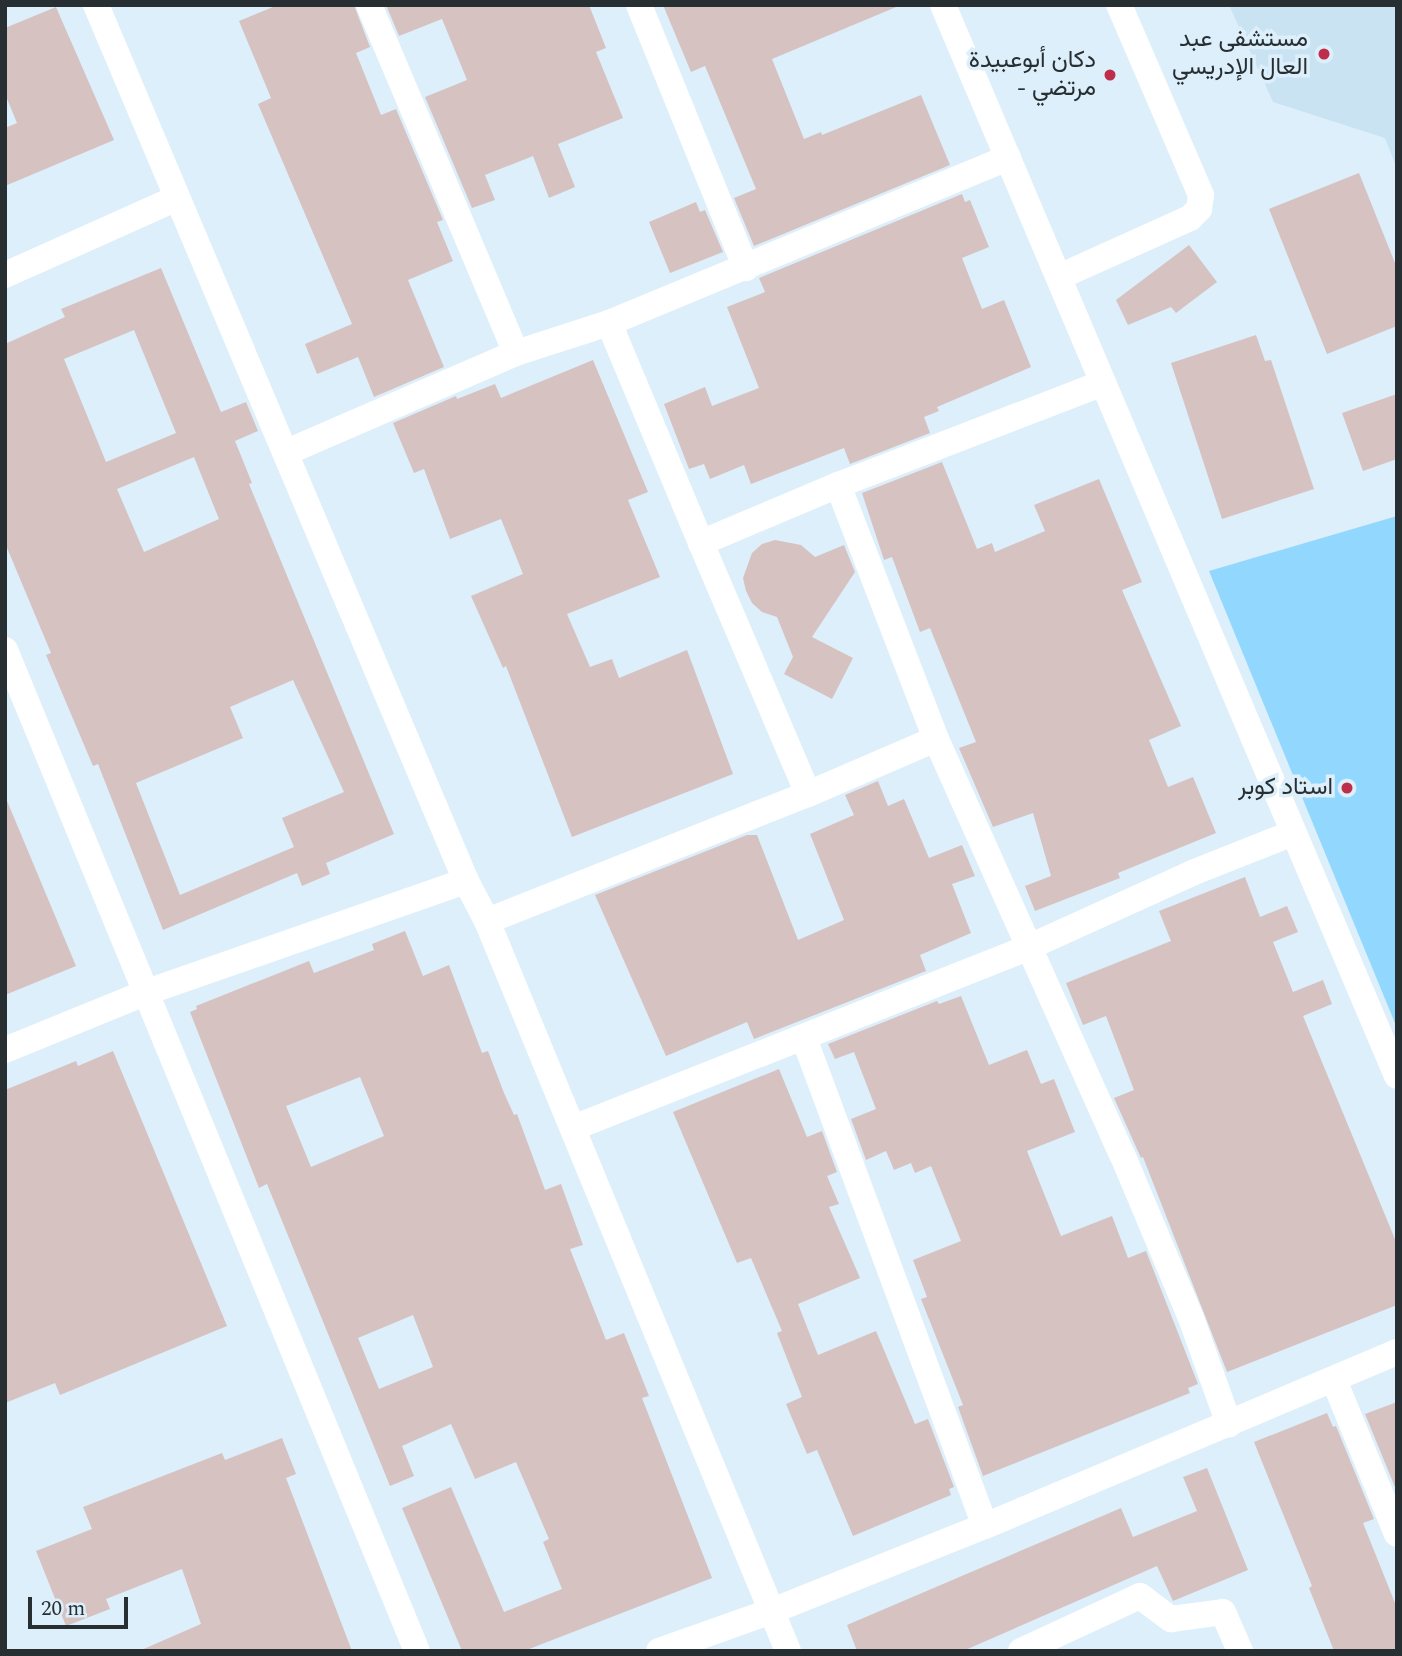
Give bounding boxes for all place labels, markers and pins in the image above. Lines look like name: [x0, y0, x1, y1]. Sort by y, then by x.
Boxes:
place label: مستشفى عبد العال الإدريسي: [1172, 26, 1308, 82]
marker: مستشفى عبد العال الإدريسي: [1314, 44, 1334, 64]
place label: دكان أبوعبيدة - مرتضي: [969, 47, 1096, 103]
marker: دكان أبوعبيدة - مرتضي: [1102, 67, 1118, 83]
place label: استاد كوبر: [1238, 774, 1333, 802]
marker: استاد كوبر: [1339, 780, 1355, 796]

